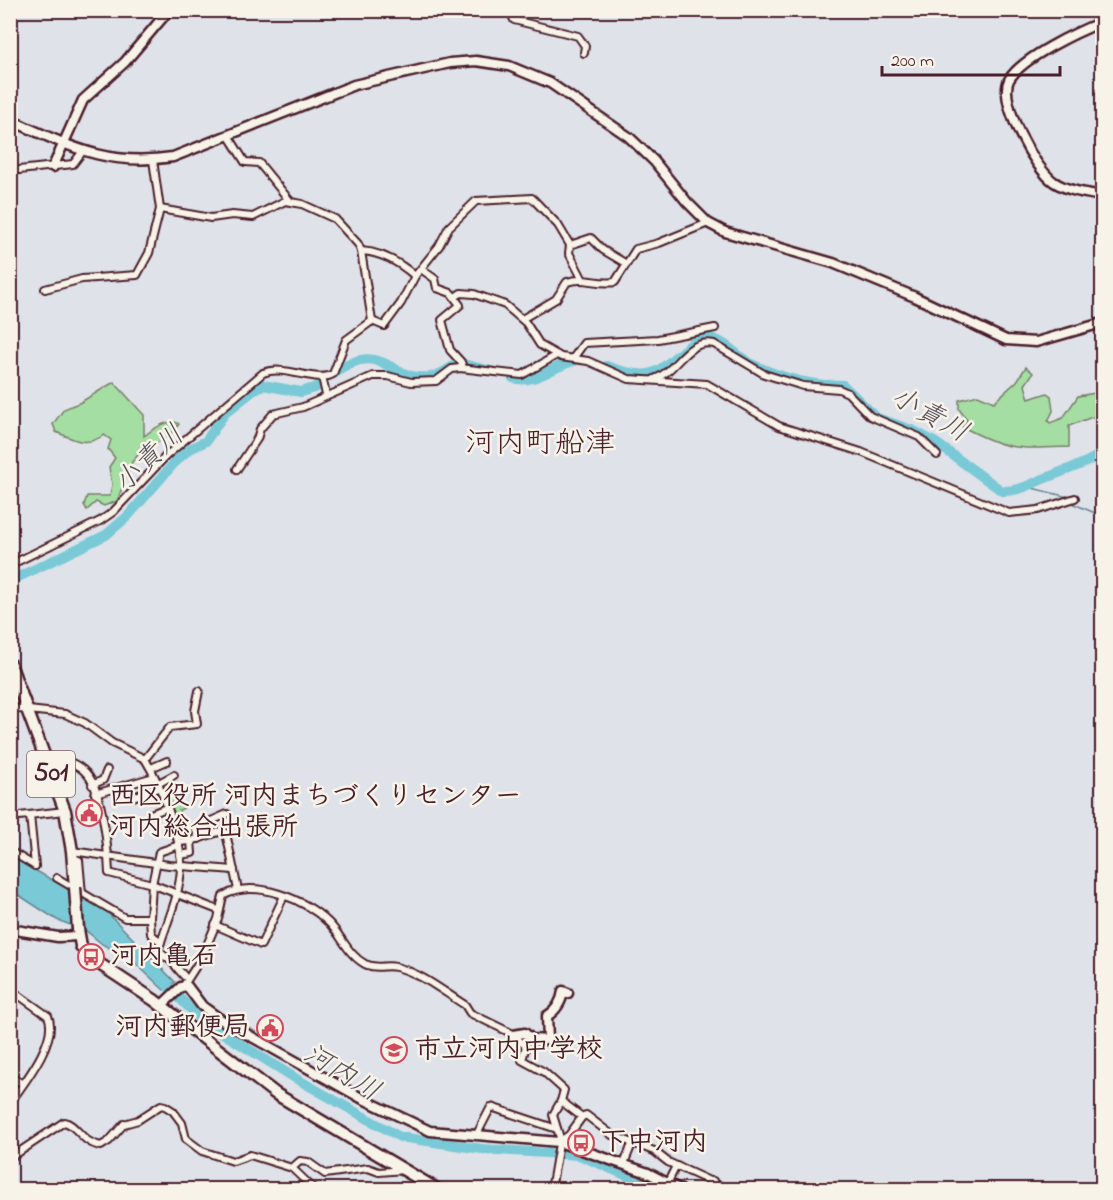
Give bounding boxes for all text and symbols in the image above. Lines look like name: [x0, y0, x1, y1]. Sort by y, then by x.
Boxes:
scale bar: [882, 39, 1060, 77]
text: 200 m: [891, 49, 934, 75]
water label: 小責川: [882, 378, 976, 454]
water label: 小責川: [105, 416, 195, 504]
district label: 河内町船津: [465, 423, 615, 467]
road number: 501: [27, 751, 75, 797]
place label: 西区役所 河内まちづくりセンター 河内総合出張所: [109, 778, 522, 848]
public building icon: 西区役所 河内まちづくりセンター 河内総合出張所: [74, 798, 104, 828]
place label: 河内亀石: [110, 938, 218, 977]
bus stop icon: 河内亀石: [76, 942, 106, 972]
place label: 河内郵便局: [115, 1009, 250, 1048]
public building icon: 河内郵便局: [255, 1013, 285, 1043]
place label: 市立河内中学校: [414, 1031, 603, 1070]
water label: 河内川: [294, 1035, 388, 1113]
school or university icon: 市立河内中学校: [379, 1035, 409, 1065]
place label: 下中河内: [600, 1124, 708, 1163]
bus stop icon: 下中河内: [566, 1128, 596, 1158]

